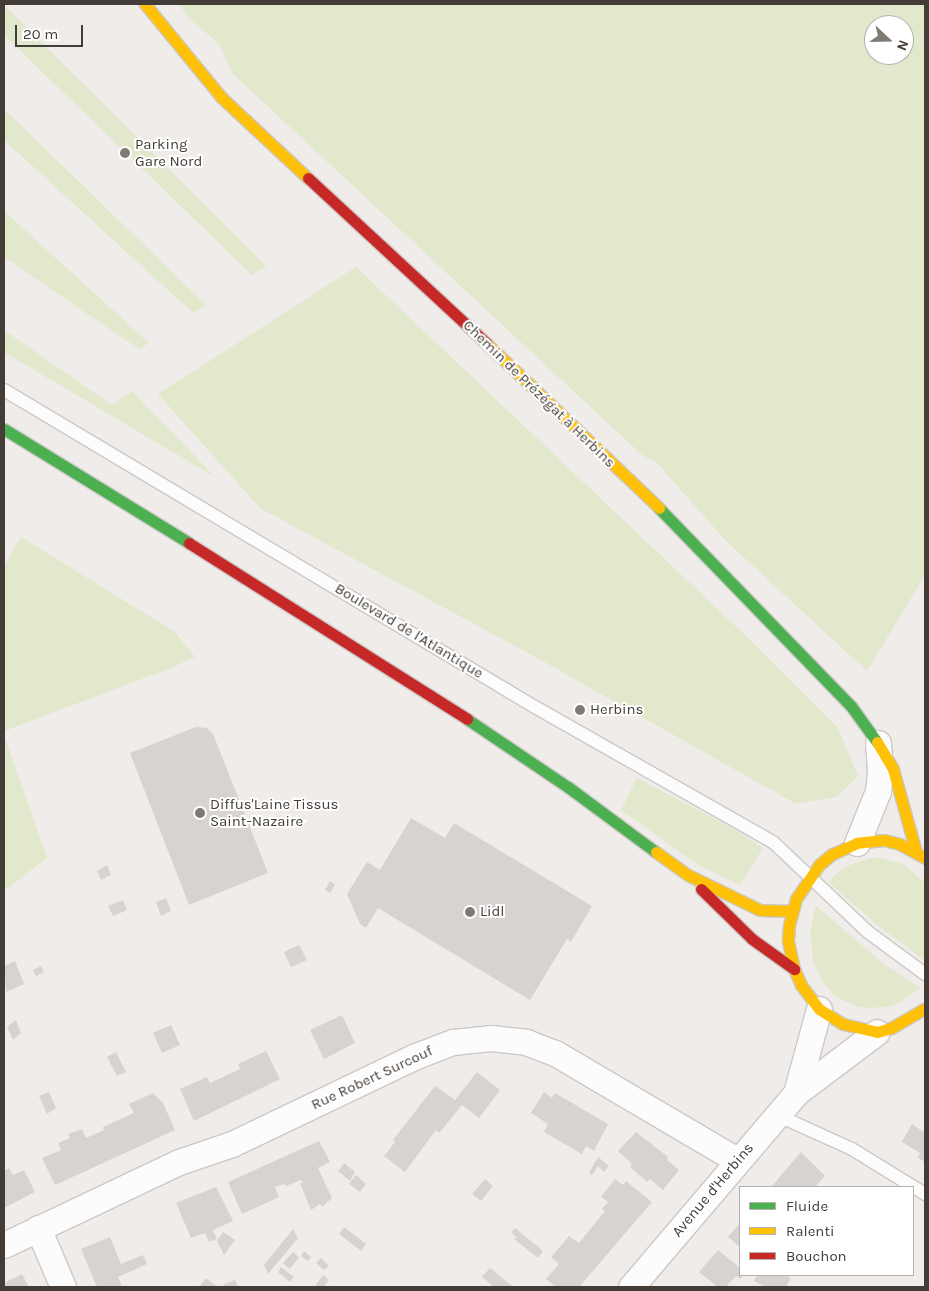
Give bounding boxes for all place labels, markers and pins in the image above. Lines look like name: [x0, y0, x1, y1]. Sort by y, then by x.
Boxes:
place label: Parking Gare Nord: [135, 135, 202, 170]
marker: Parking Gare Nord: [119, 147, 131, 159]
place label: Herbins: [590, 701, 643, 719]
marker: Herbins: [574, 704, 586, 716]
place label: Diffus'Laine Tissus Saint-Nazaire: [210, 795, 338, 830]
marker: Diffus'Laine Tissus Saint-Nazaire: [194, 807, 206, 819]
place label: Lidl: [480, 903, 505, 921]
marker: Lidl: [464, 906, 476, 918]

